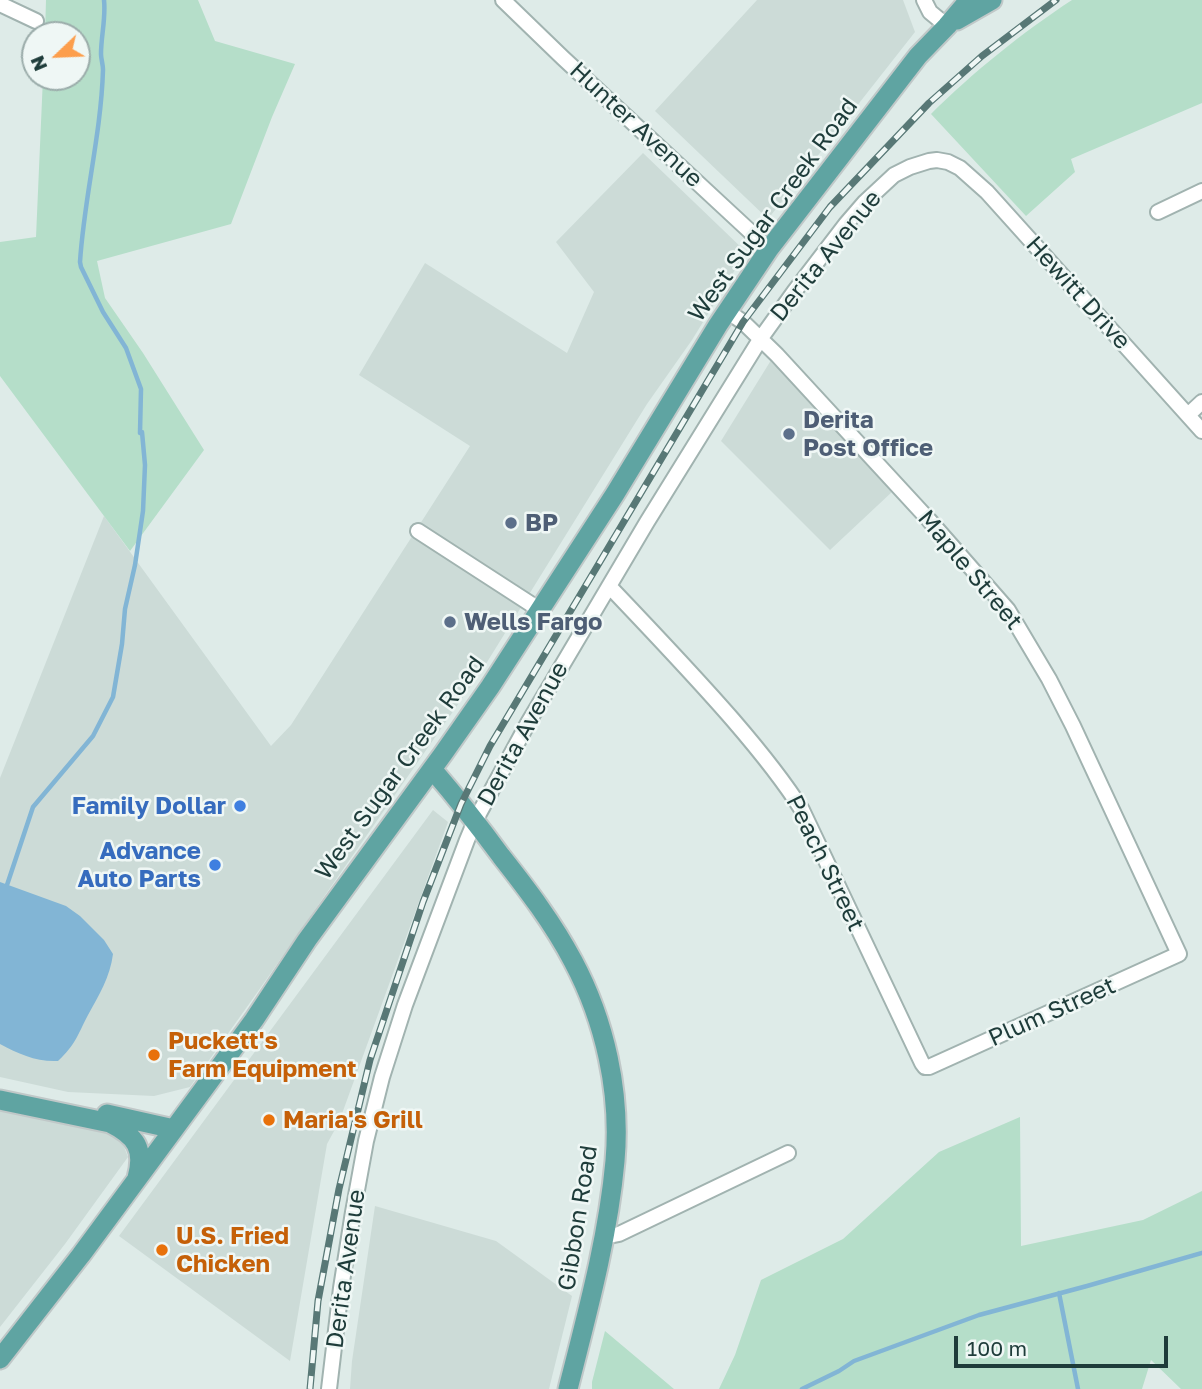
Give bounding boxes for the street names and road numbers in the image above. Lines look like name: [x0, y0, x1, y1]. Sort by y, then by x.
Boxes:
street label: Hunter Avenue: [564, 56, 708, 194]
street label: West Sugar Creek Road: [682, 93, 864, 327]
street label: Derita Avenue: [764, 185, 888, 327]
street label: Hewitt Drive: [1020, 231, 1136, 355]
street label: Maple Street: [912, 504, 1028, 636]
street label: West Sugar Creek Road: [309, 651, 491, 885]
street label: Derita Avenue: [472, 657, 574, 811]
street label: Peach Street: [780, 790, 870, 936]
street label: Plum Street: [984, 971, 1120, 1053]
street label: Gibbon Road: [552, 1143, 604, 1293]
street label: Derita Avenue: [321, 1188, 371, 1350]

